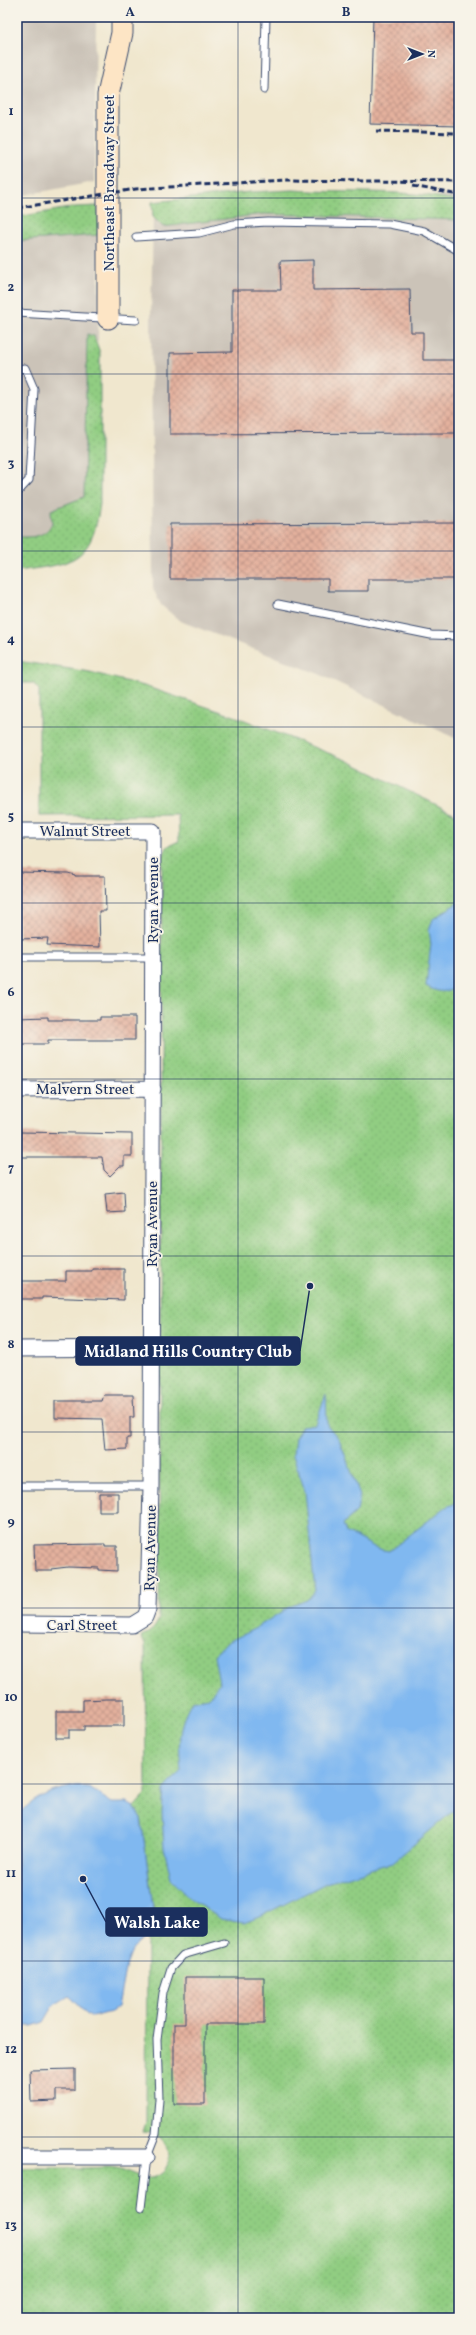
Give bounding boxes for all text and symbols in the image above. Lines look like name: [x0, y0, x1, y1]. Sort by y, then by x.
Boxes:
text: A: [125, 4, 135, 22]
text: B: [342, 4, 351, 22]
north arrow: [402, 34, 442, 74]
text: N: [423, 50, 438, 58]
street label: Northeast Broadway Street: [100, 94, 121, 272]
text: 1: [8, 103, 14, 121]
text: 2: [8, 279, 15, 297]
text: 3: [8, 455, 15, 473]
text: 4: [7, 631, 15, 649]
text: 5: [8, 808, 14, 826]
street label: Walnut Street: [40, 822, 130, 843]
street label: Ryan Avenue: [144, 857, 165, 943]
text: 6: [7, 984, 15, 1002]
street label: Malvern Street: [36, 1080, 134, 1101]
text: 7: [8, 1160, 14, 1178]
street label: Ryan Avenue: [143, 1181, 164, 1267]
text: 8: [7, 1336, 15, 1354]
callout: Midland Hills Country Club: [76, 1337, 300, 1365]
text: Midland Hills Country Club: [84, 1342, 292, 1364]
street label: Ryan Avenue: [140, 1505, 163, 1591]
text: 9: [7, 1513, 15, 1531]
street label: Carl Street: [47, 1616, 117, 1637]
text: 10: [4, 1689, 18, 1707]
text: 11: [6, 1865, 16, 1883]
callout: Walsh Lake: [106, 1908, 207, 1936]
text: Walsh Lake: [114, 1913, 200, 1935]
text: 12: [5, 2041, 17, 2059]
text: 13: [5, 2217, 17, 2235]

